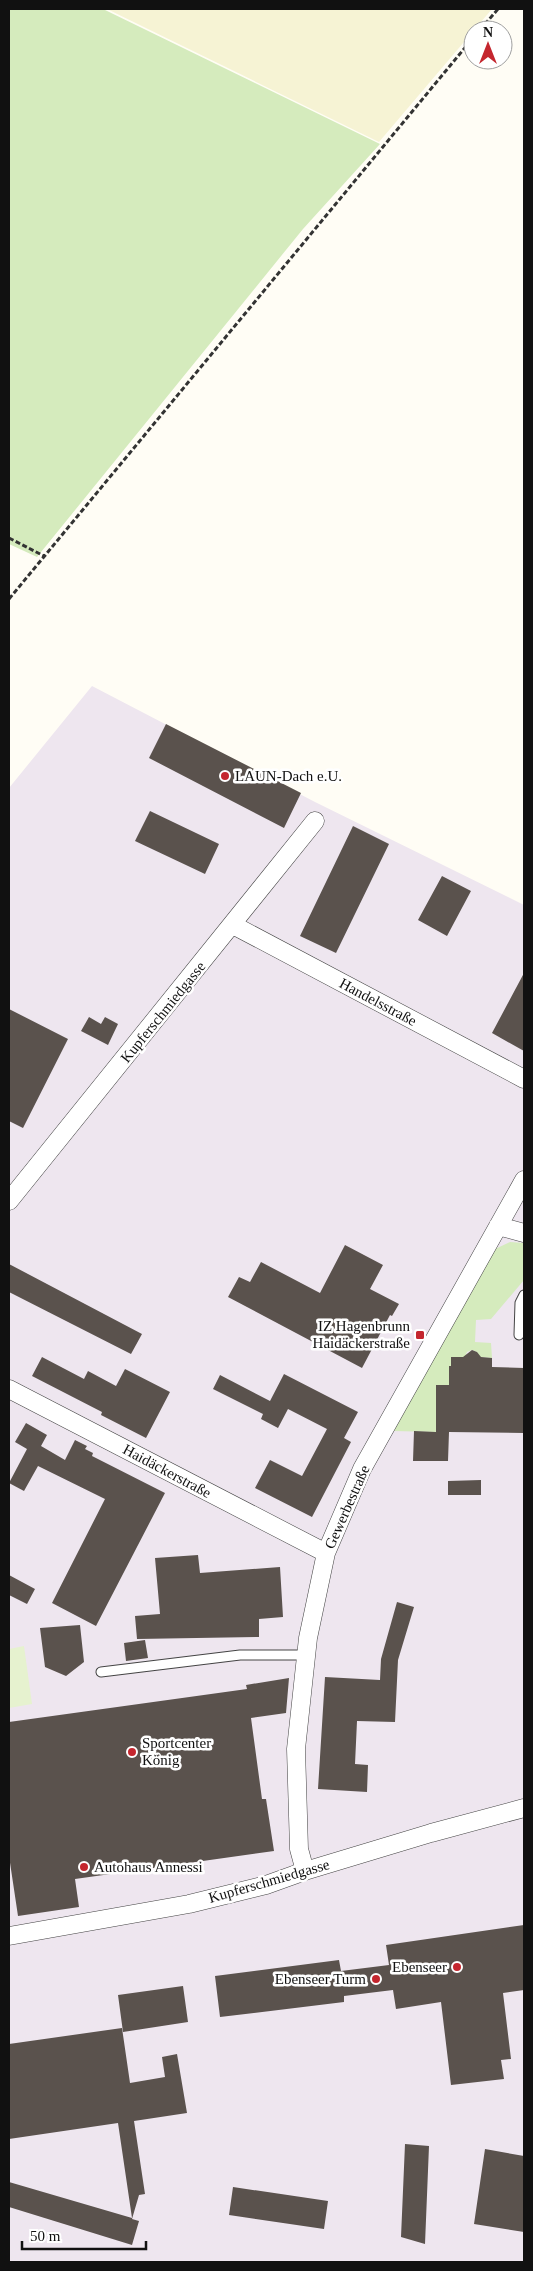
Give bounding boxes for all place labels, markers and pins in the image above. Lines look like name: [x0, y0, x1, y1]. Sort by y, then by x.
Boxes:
place label: LAUN-Dach e.U.: [235, 768, 342, 784]
marker: LAUN-Dach e.U.: [219, 770, 231, 782]
place label: IZ Hagenbrunn Haidäckerstraße: [313, 1318, 410, 1351]
marker: IZ Hagenbrunn Haidäckerstraße: [414, 1329, 426, 1341]
place label: Sportcenter König: [142, 1735, 211, 1768]
marker: Sportcenter König: [126, 1746, 138, 1758]
place label: Autohaus Annessi: [94, 1859, 203, 1875]
marker: Autohaus Annessi: [78, 1861, 90, 1873]
place label: Ebenseer: [392, 1959, 447, 1975]
marker: Ebenseer: [451, 1961, 463, 1973]
place label: Ebenseer Turm: [275, 1971, 366, 1987]
marker: Ebenseer Turm: [370, 1973, 382, 1985]

